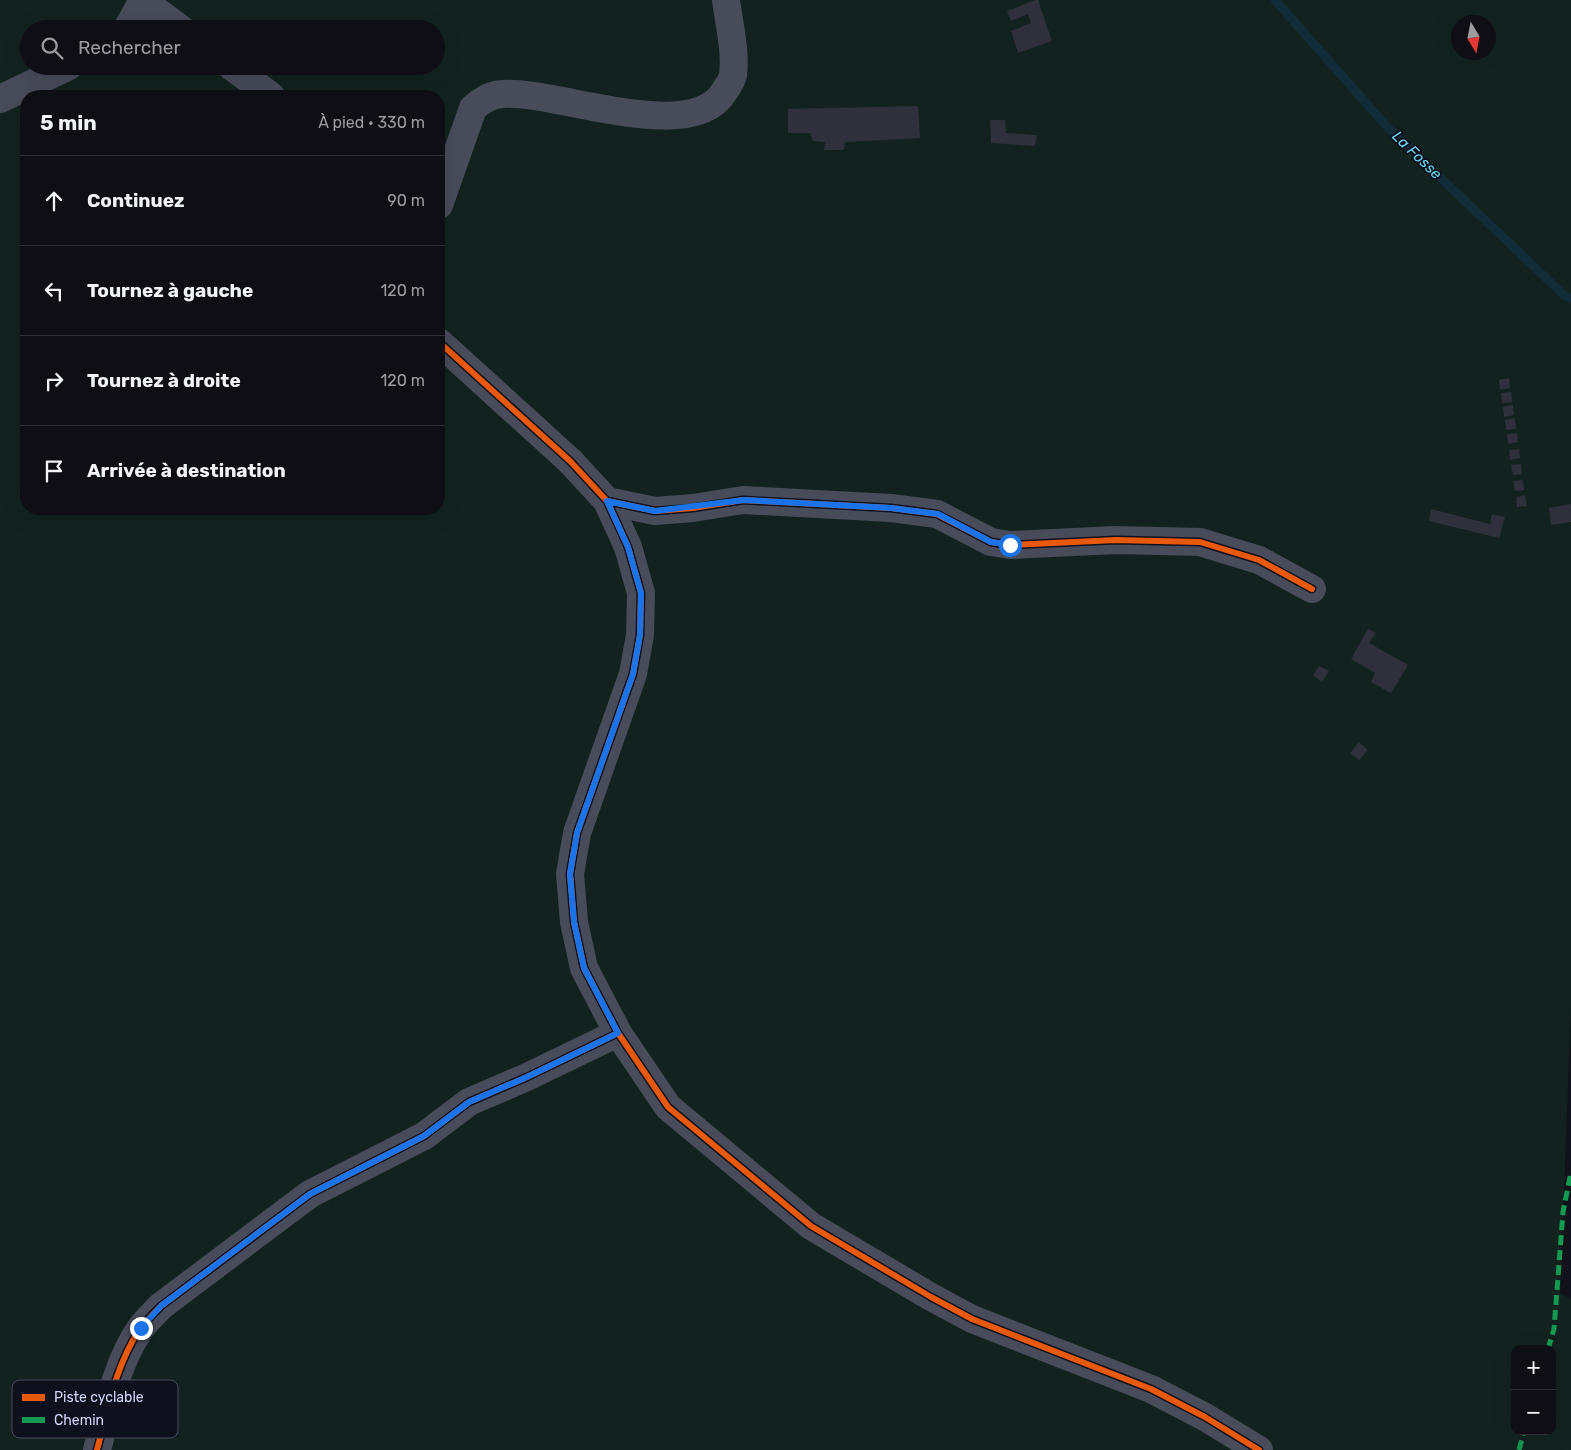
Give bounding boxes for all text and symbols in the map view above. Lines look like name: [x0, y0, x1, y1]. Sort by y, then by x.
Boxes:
north arrow: [1451, 15, 1496, 60]
search box: [20, 20, 445, 75]
icon: search: [38, 34, 66, 62]
text: Rechercher: [78, 36, 181, 59]
text: 5 min: [40, 110, 97, 135]
text: À pied · 330 m: [318, 113, 425, 132]
water label: La Fosse: [1389, 127, 1446, 183]
icon: ahead: [40, 187, 68, 215]
text: Continuez: [87, 189, 185, 212]
text: 90 m: [387, 191, 425, 210]
icon: left: [40, 277, 68, 305]
text: Tournez à gauche: [87, 279, 253, 302]
text: 120 m: [380, 281, 425, 300]
icon: right: [40, 367, 68, 395]
text: Tournez à droite: [87, 369, 241, 392]
text: 120 m: [380, 371, 425, 390]
icon: arrive: [40, 457, 68, 485]
text: Arrivée à destination: [87, 459, 286, 482]
route start: [999, 534, 1022, 557]
route end: [130, 1317, 153, 1340]
map controls: [1511, 1345, 1556, 1435]
button: +: [1511, 1345, 1556, 1390]
legend: [12, 1380, 178, 1438]
text: Piste cyclable: [54, 1389, 144, 1406]
button: −: [1511, 1390, 1556, 1435]
text: Chemin: [54, 1412, 104, 1429]

